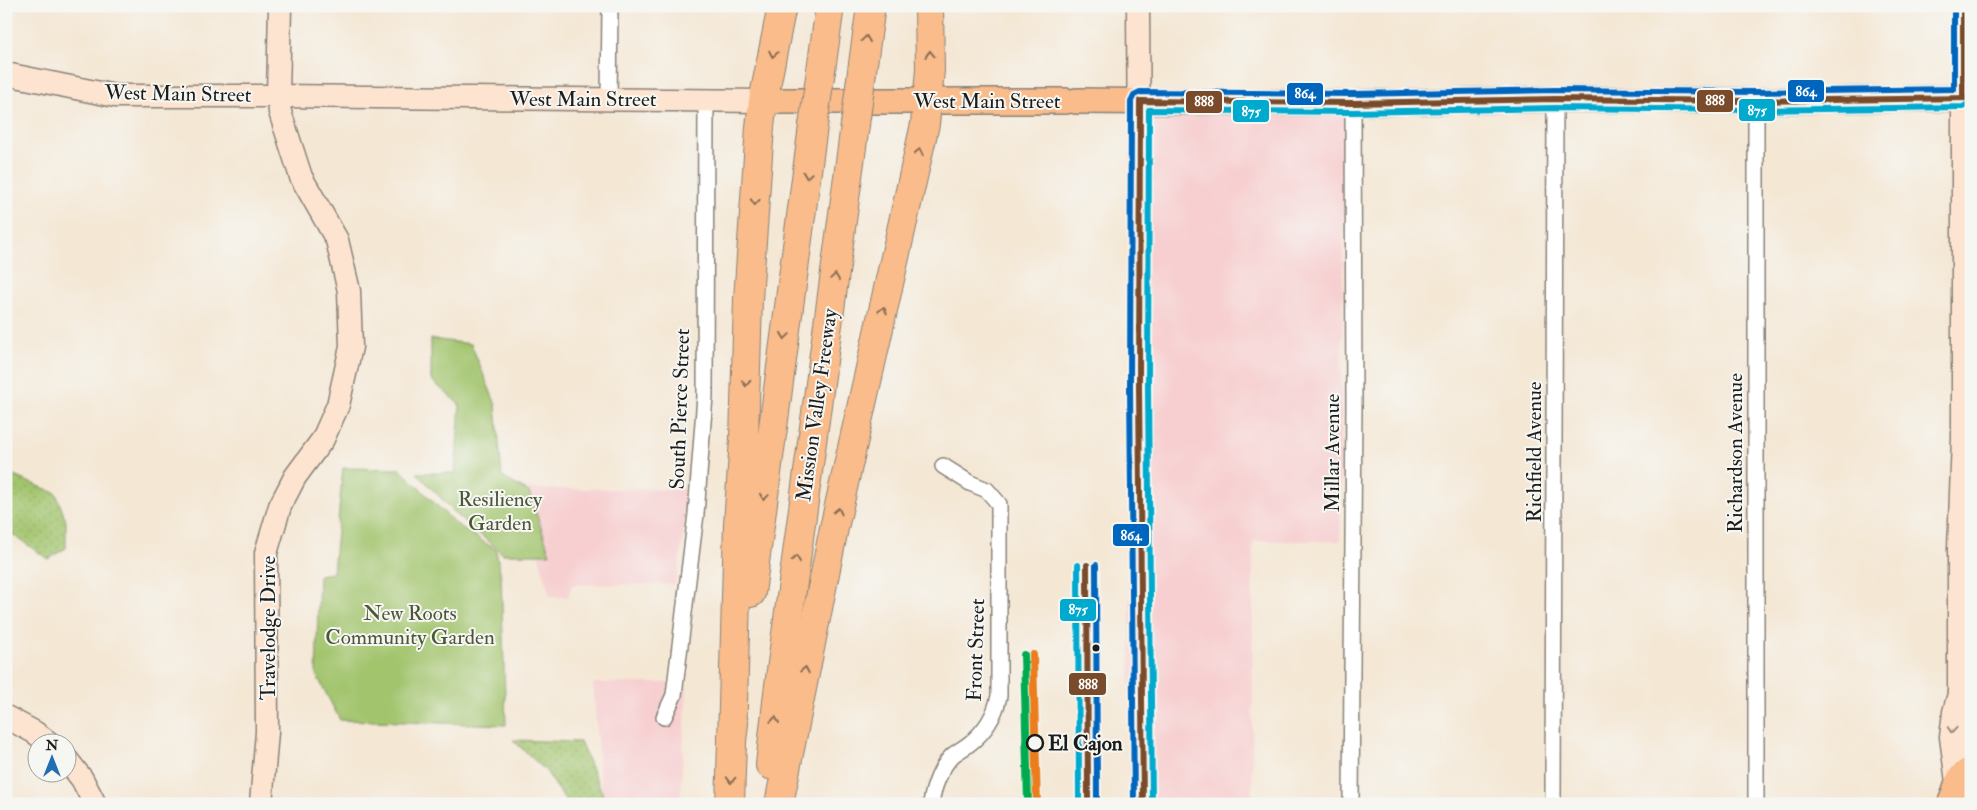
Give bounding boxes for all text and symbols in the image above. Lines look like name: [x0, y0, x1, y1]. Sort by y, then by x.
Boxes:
one-way arrow: [861, 35, 871, 43]
one-way arrow: [768, 49, 778, 58]
one-way arrow: [925, 50, 935, 58]
street label: West Main Street: [103, 79, 252, 109]
line badge: 864: [1787, 79, 1825, 103]
line badge: 864: [1286, 82, 1324, 106]
text: 864: [1795, 83, 1818, 100]
text: 864: [1294, 85, 1317, 102]
street label: West Main Street: [509, 86, 657, 113]
street label: West Main Street: [913, 88, 1061, 115]
line badge: 888: [1696, 89, 1734, 113]
line badge: 888: [1185, 90, 1223, 114]
text: 888: [1705, 92, 1725, 109]
text: 888: [1194, 93, 1214, 110]
line badge: 875: [1738, 98, 1776, 122]
line badge: 875: [1232, 99, 1270, 123]
text: 875: [1747, 102, 1767, 119]
text: 875: [1241, 103, 1261, 120]
one-way arrow: [913, 147, 924, 156]
one-way arrow: [802, 171, 813, 179]
one-way arrow: [749, 198, 760, 206]
one-way arrow: [829, 273, 839, 281]
street label: Mission Valley Freeway: [790, 306, 844, 503]
one-way arrow: [877, 306, 888, 315]
street label: South Pierce Street: [664, 328, 696, 490]
one-way arrow: [781, 331, 791, 340]
street label: Richardson Avenue: [1722, 373, 1749, 533]
one-way arrow: [740, 379, 751, 387]
street label: Richfield Avenue: [1521, 381, 1548, 523]
street label: Millar Avenue: [1319, 394, 1346, 512]
park label: Resiliency Garden: [458, 486, 543, 537]
one-way arrow: [759, 493, 770, 501]
one-way arrow: [832, 506, 843, 515]
line badge: 864: [1112, 523, 1150, 547]
text: 864: [1120, 527, 1143, 544]
one-way arrow: [790, 555, 801, 563]
street label: Travelodge Drive: [255, 556, 282, 700]
street label: Front Street: [961, 598, 991, 702]
line badge: 875: [1059, 598, 1097, 622]
park label: New Roots Community Garden: [325, 600, 495, 651]
text: 875: [1068, 601, 1088, 618]
unlabelled marker: [1091, 643, 1101, 653]
one-way arrow: [800, 666, 810, 675]
line badge: 888: [1068, 672, 1107, 696]
text: 888: [1078, 676, 1098, 693]
one-way arrow: [769, 716, 780, 724]
one-way arrow: [1947, 726, 1958, 734]
place label: El Cajon: [1048, 730, 1123, 757]
north arrow: [28, 732, 78, 782]
marker: El Cajon: [1026, 734, 1044, 752]
text: N: [45, 737, 59, 754]
one-way arrow: [725, 776, 736, 784]

